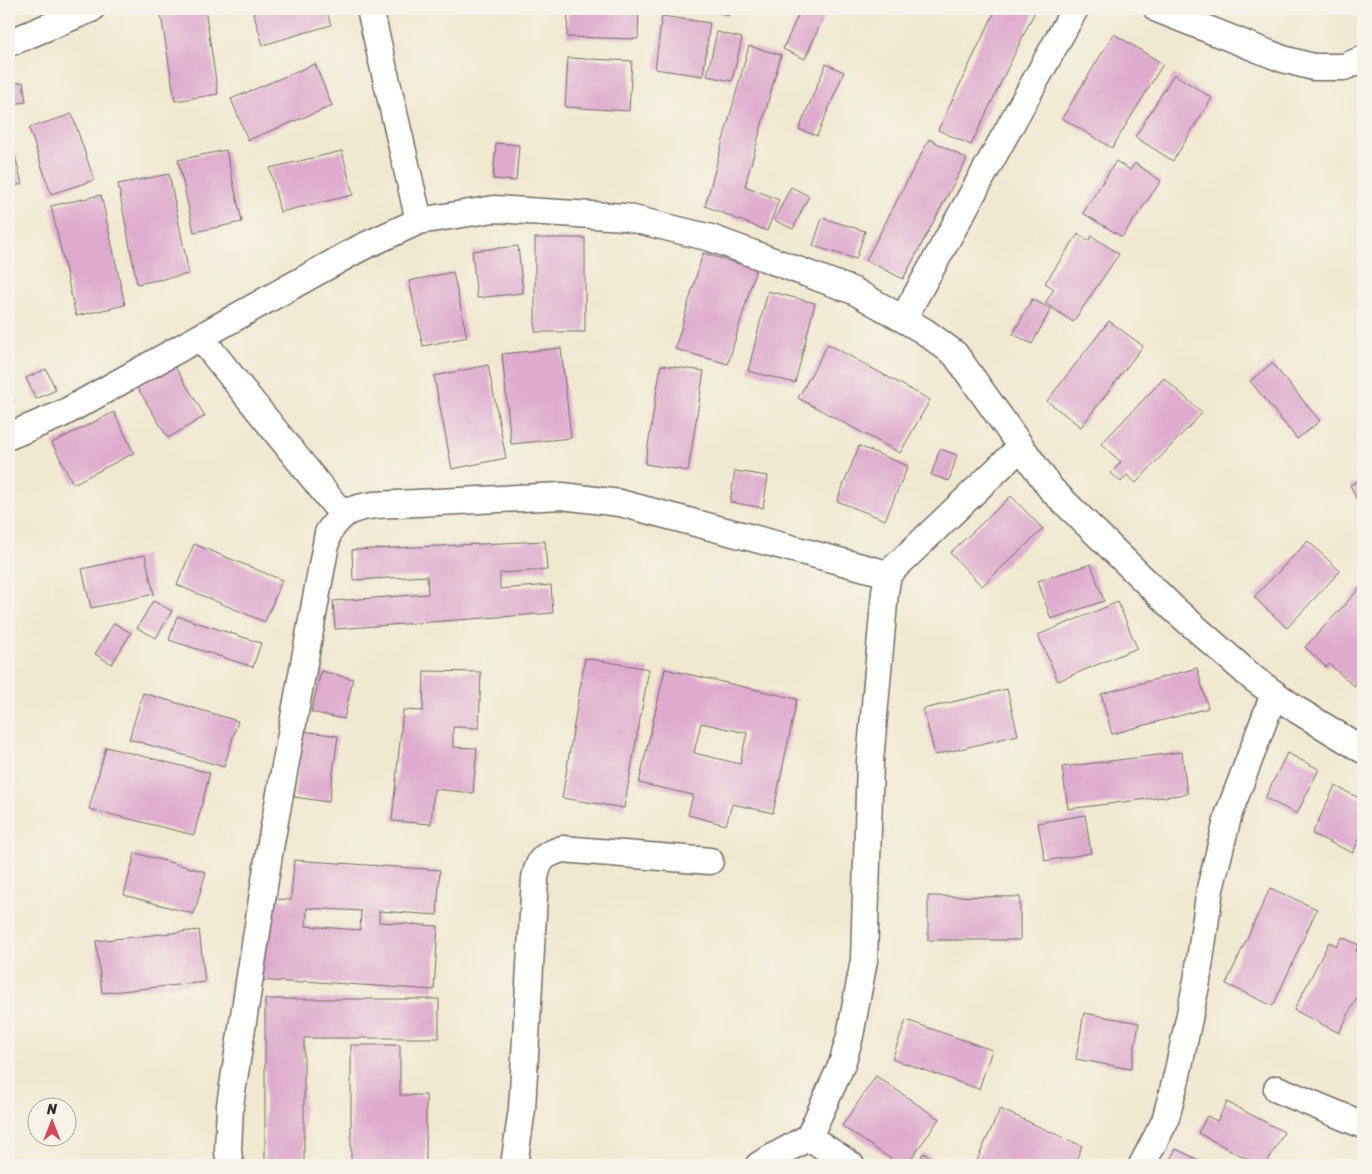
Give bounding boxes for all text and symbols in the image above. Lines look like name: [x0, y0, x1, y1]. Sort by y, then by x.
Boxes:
north arrow: [28, 1096, 78, 1146]
text: N: [46, 1097, 57, 1122]

